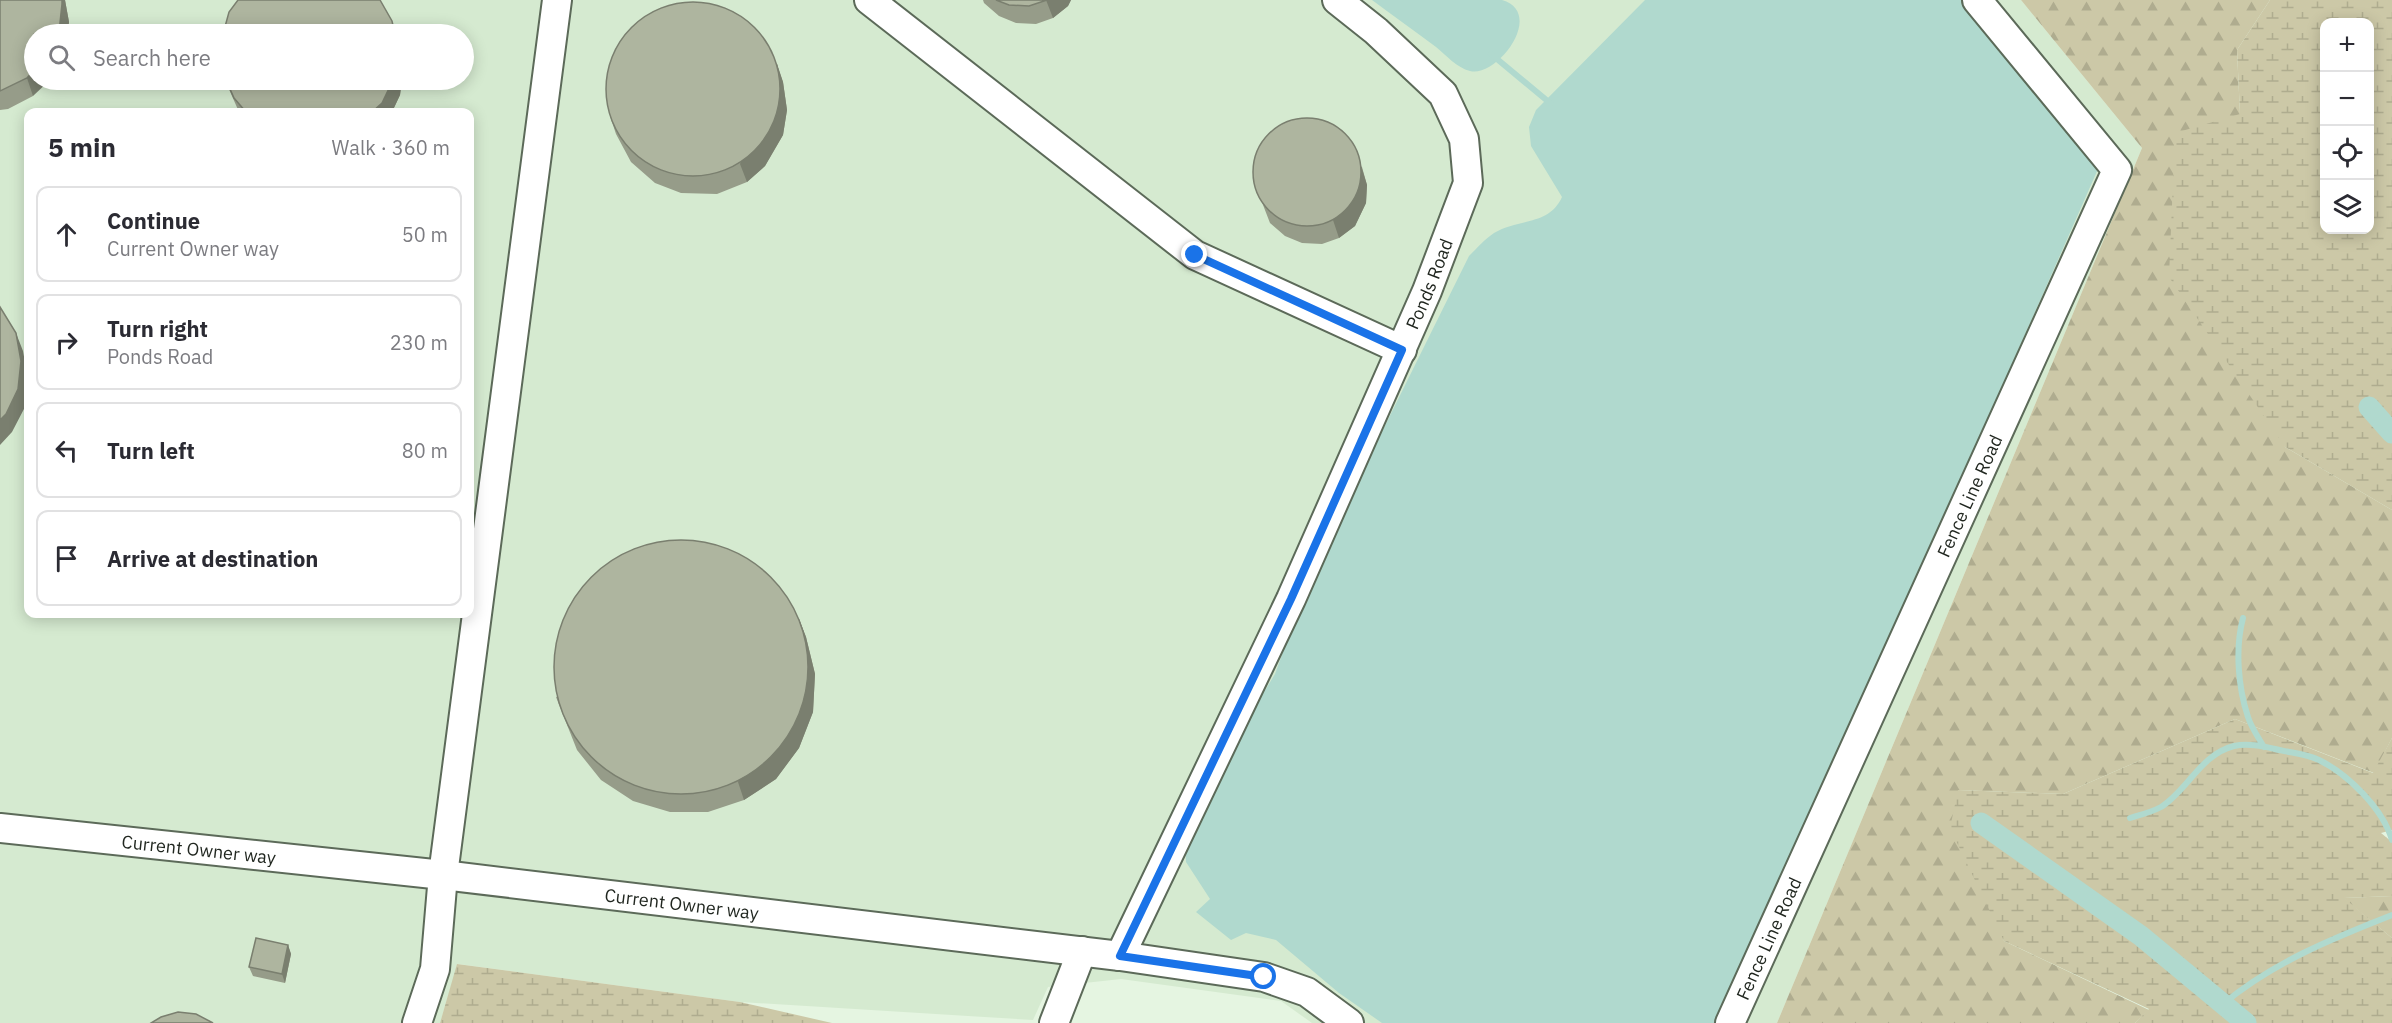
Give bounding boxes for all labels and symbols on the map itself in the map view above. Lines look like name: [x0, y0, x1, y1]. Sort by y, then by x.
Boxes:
street label: Ponds Road: [1400, 235, 1457, 333]
route end: [1181, 241, 1207, 267]
street label: Fence Line Road: [1931, 431, 2007, 561]
street label: Current Owner way: [121, 829, 277, 869]
street label: Fence Line Road: [1731, 873, 1806, 1003]
street label: Current Owner way: [603, 883, 760, 924]
route start: [1250, 963, 1276, 989]

